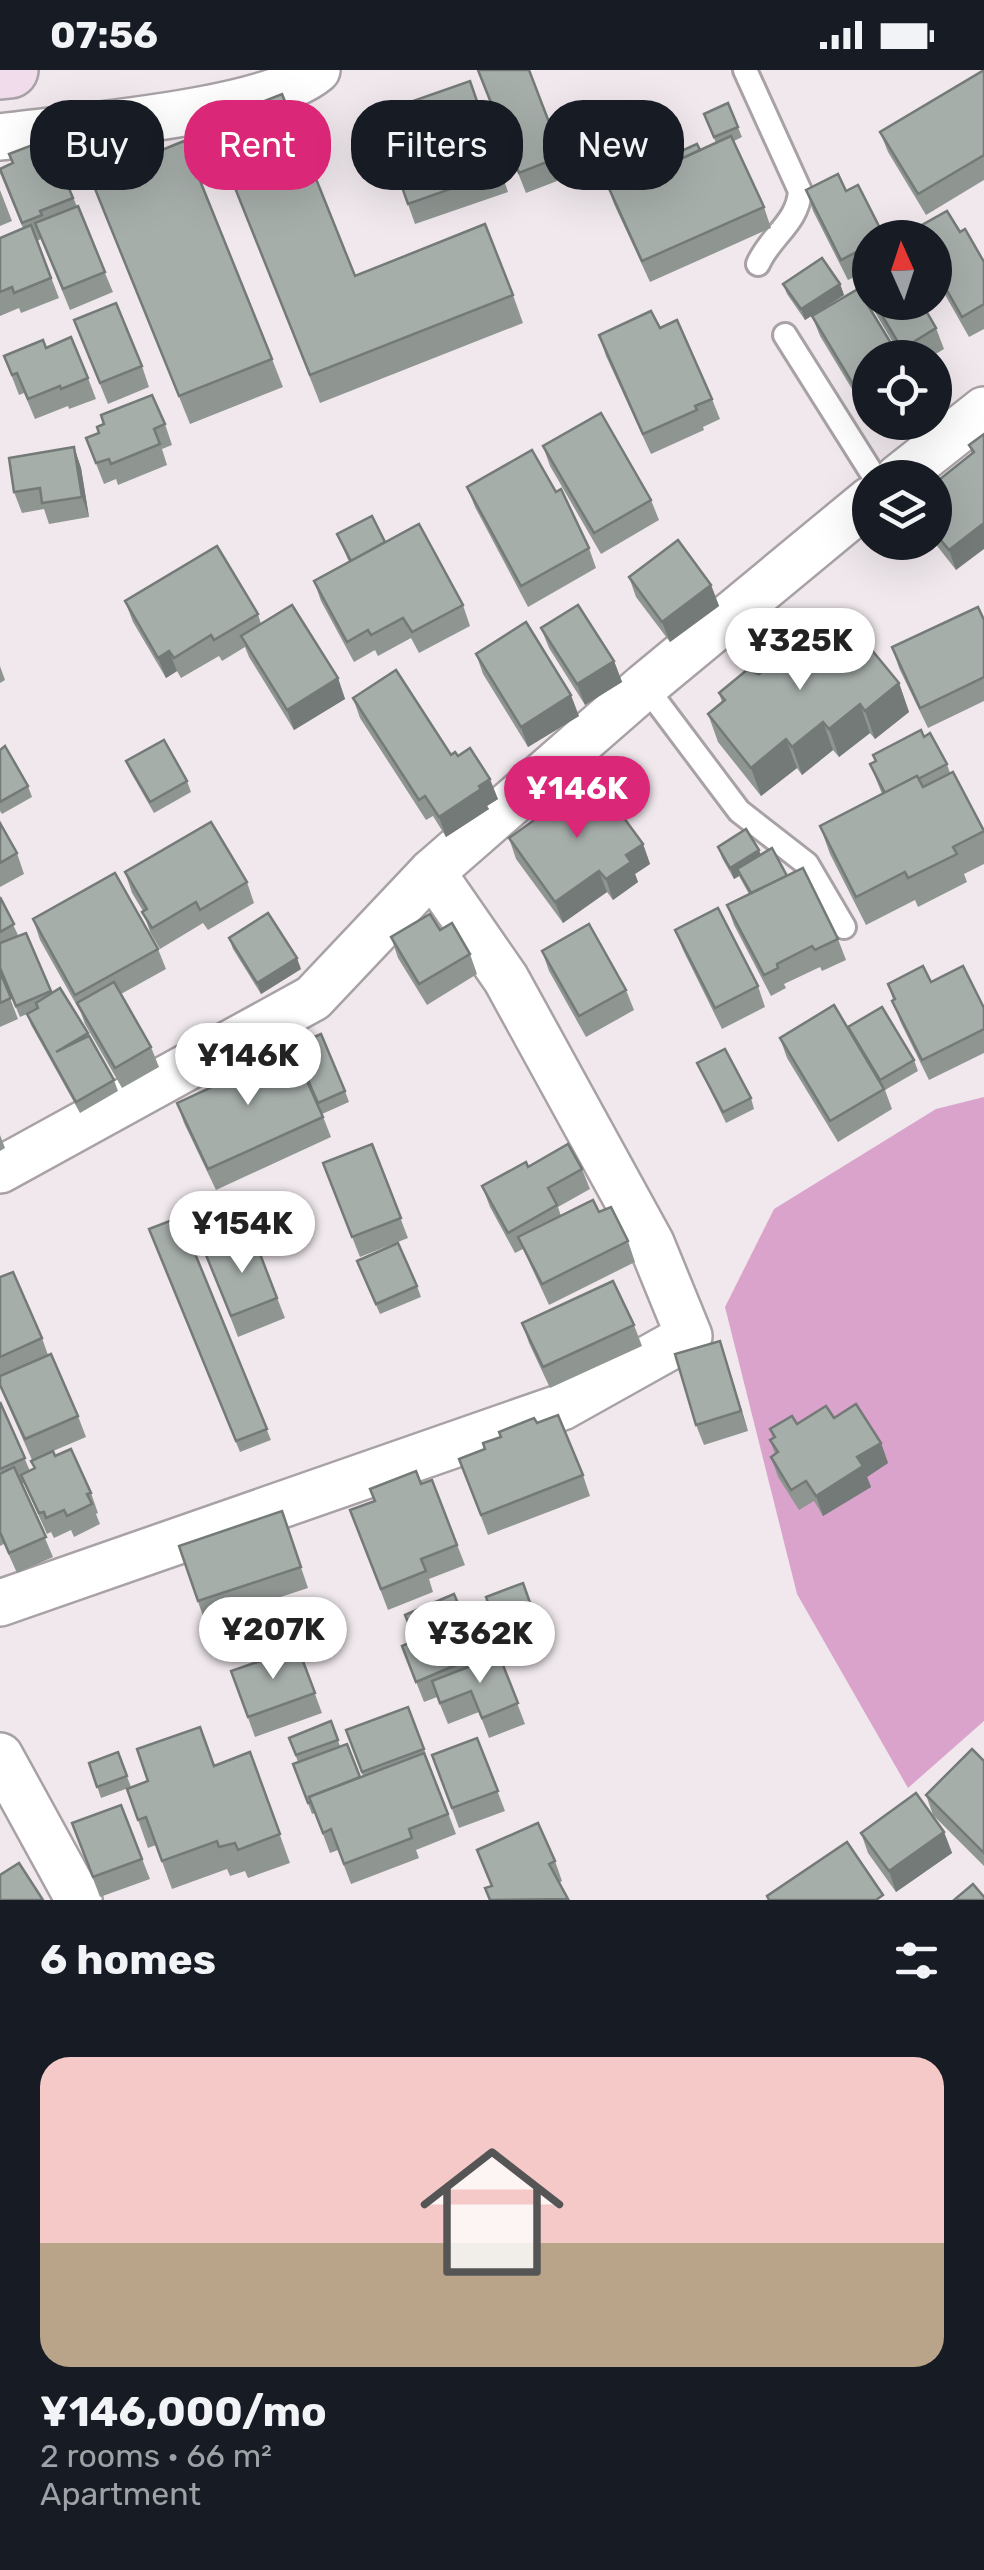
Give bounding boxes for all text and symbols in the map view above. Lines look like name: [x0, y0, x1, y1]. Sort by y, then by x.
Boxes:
text: 07:56: [50, 12, 158, 58]
chip: Buy: [30, 100, 164, 190]
chip: Rent: [184, 100, 331, 190]
chip: Filters: [351, 100, 523, 190]
chip: New: [543, 100, 684, 190]
north arrow: [852, 220, 952, 320]
map controls: [852, 220, 952, 560]
button: locate: [852, 340, 952, 440]
button: layers: [852, 460, 952, 560]
pin: ¥325K: [730, 608, 870, 693]
text: ¥325K: [747, 621, 853, 659]
pin: ¥146K: [507, 756, 647, 841]
text: ¥146K: [526, 769, 628, 807]
pin: ¥146K: [178, 1023, 318, 1108]
text: ¥146K: [197, 1036, 299, 1074]
pin: ¥154K: [172, 1191, 312, 1276]
text: ¥154K: [191, 1204, 293, 1242]
pin: ¥207K: [203, 1597, 343, 1682]
pin: ¥362K: [410, 1601, 550, 1686]
text: ¥207K: [221, 1610, 325, 1648]
text: ¥362K: [427, 1614, 533, 1652]
icon: filters: [889, 1933, 944, 1988]
text: 6 homes: [40, 1935, 216, 1985]
icon: home: [402, 2122, 582, 2302]
text: ¥146,000/mo: [40, 2387, 327, 2437]
text: 2 rooms · 66 m²: [40, 2437, 272, 2475]
text: Apartment: [40, 2475, 201, 2513]

